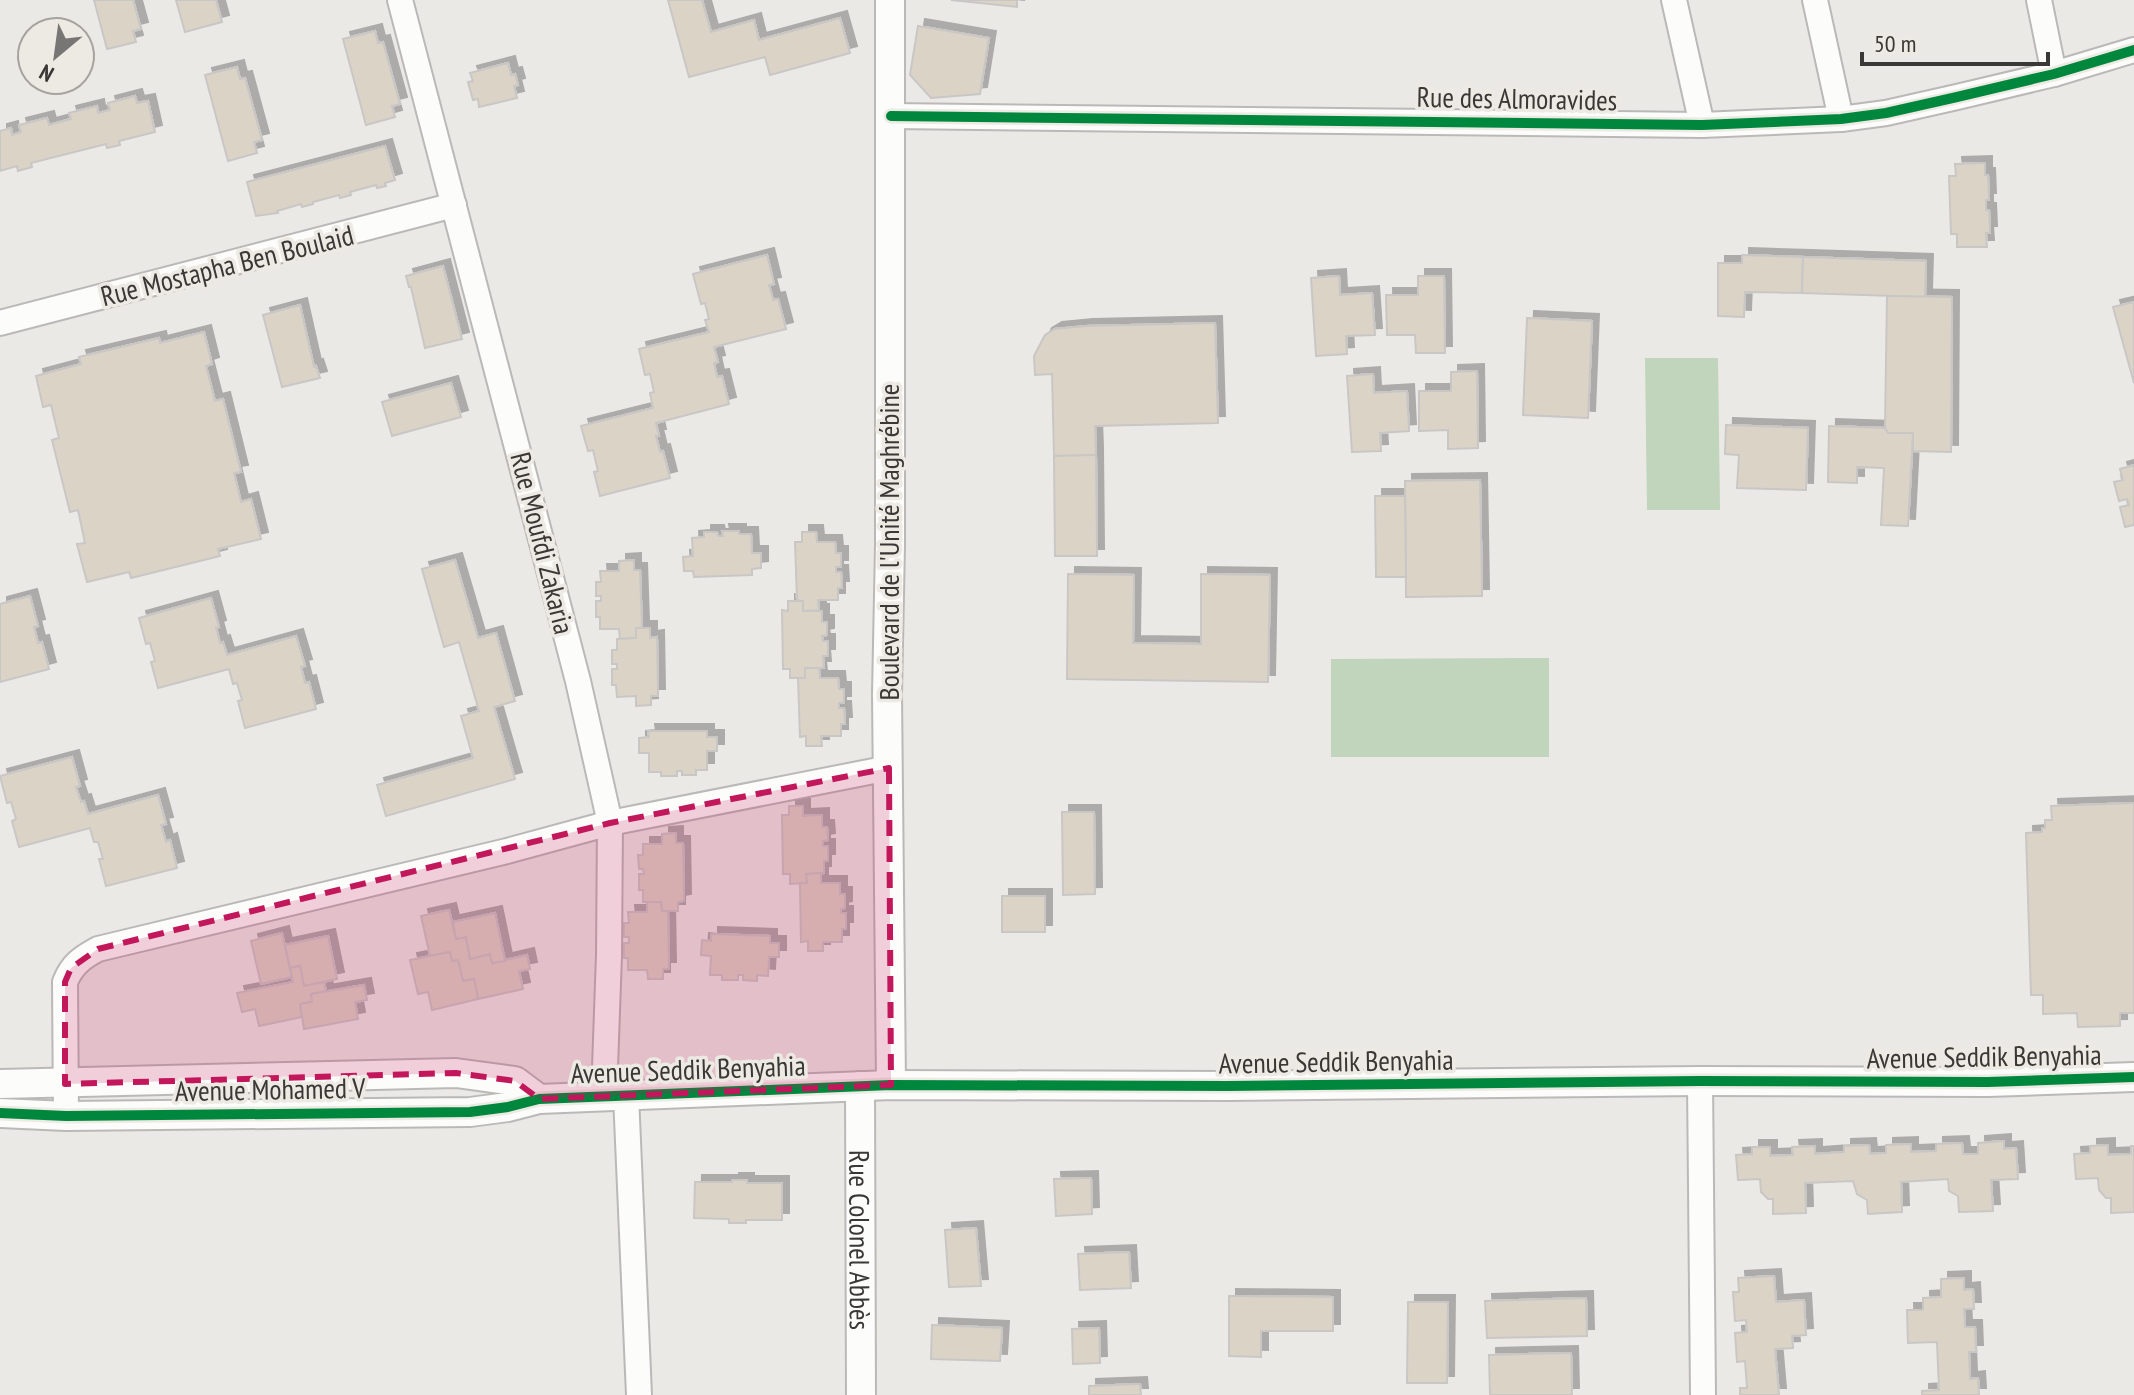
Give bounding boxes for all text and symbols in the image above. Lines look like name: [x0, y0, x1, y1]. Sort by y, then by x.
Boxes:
north arrow: [16, 16, 96, 96]
scale bar: [1862, 16, 2048, 66]
text: 50 m: [1874, 28, 1916, 59]
text: N: [34, 58, 58, 89]
street label: Rue des Almoravides: [1416, 78, 1618, 118]
street label: Rue Mostapha Ben Boulaid: [97, 216, 357, 314]
street label: Boulevard de l'Unité Maghrébine: [870, 384, 907, 700]
street label: Rue Moufdi Zakaria: [503, 448, 583, 638]
street label: Avenue Seddik Benyahia: [1866, 1035, 2102, 1077]
street label: Avenue Seddik Benyahia: [1218, 1040, 1454, 1082]
street label: Avenue Seddik Benyahia: [570, 1046, 806, 1092]
street label: Avenue Mohamed V: [175, 1069, 367, 1109]
street label: Rue Colonel Abbès: [842, 1150, 879, 1330]

